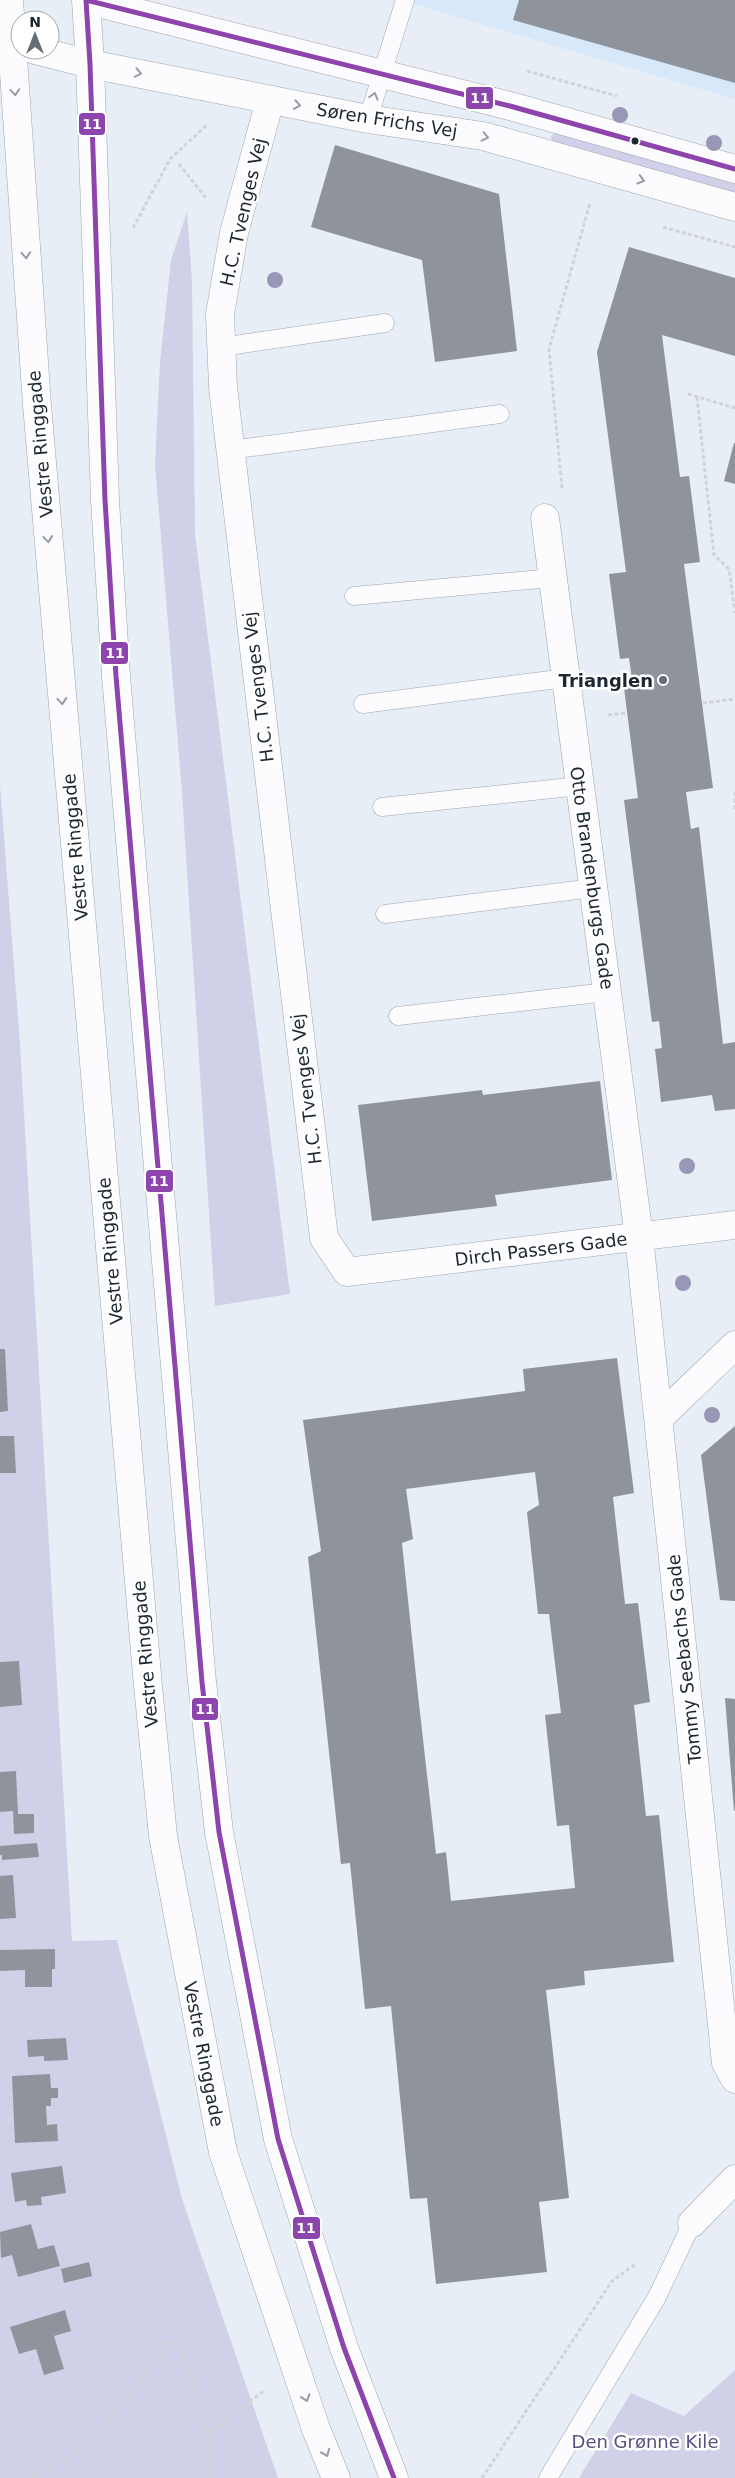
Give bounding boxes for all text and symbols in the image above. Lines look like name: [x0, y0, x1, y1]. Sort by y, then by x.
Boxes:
north arrow: [10, 10, 60, 60]
text: N: [29, 14, 41, 30]
one-way arrow: [133, 68, 142, 78]
line badge: 11: [465, 86, 494, 110]
one-way arrow: [9, 89, 20, 97]
text: 11: [470, 90, 490, 106]
one-way arrow: [369, 93, 379, 101]
street label: Søren Frichs Vej: [315, 98, 459, 142]
one-way arrow: [293, 99, 302, 110]
line badge: 11: [78, 112, 106, 136]
text: 11: [82, 116, 102, 132]
one-way arrow: [480, 131, 489, 142]
street label: H.C. Tvenges Vej: [216, 136, 270, 288]
unlabelled marker: [630, 136, 640, 146]
one-way arrow: [637, 175, 645, 185]
one-way arrow: [20, 251, 31, 259]
street label: Vestre Ringgade: [23, 370, 57, 518]
one-way arrow: [42, 535, 53, 543]
street label: H.C. Tvenges Vej: [238, 610, 278, 764]
line badge: 11: [100, 641, 129, 665]
text: 11: [105, 645, 125, 661]
place label: Trianglen: [559, 670, 653, 691]
marker: Trianglen: [657, 674, 669, 686]
one-way arrow: [57, 697, 68, 705]
street label: Otto Brandenburgs Gade: [566, 765, 618, 991]
street label: Vestre Ringgade: [58, 773, 92, 921]
street label: H.C. Tvenges Vej: [286, 1012, 326, 1166]
line badge: 11: [145, 1169, 174, 1193]
text: 11: [149, 1173, 169, 1189]
street label: Vestre Ringgade: [93, 1177, 127, 1325]
street label: Dirch Passers Gade: [453, 1228, 629, 1270]
street label: Tommy Seebachs Gade: [663, 1553, 706, 1766]
street label: Vestre Ringgade: [128, 1580, 162, 1728]
line badge: 11: [191, 1697, 219, 1721]
text: 11: [195, 1701, 215, 1717]
street label: Vestre Ringgade: [180, 1980, 228, 2128]
line badge: 11: [292, 2216, 321, 2240]
text: 11: [296, 2220, 316, 2236]
one-way arrow: [300, 2393, 310, 2402]
park label: Den Grønne Kile: [572, 2431, 718, 2452]
one-way arrow: [320, 2448, 330, 2457]

